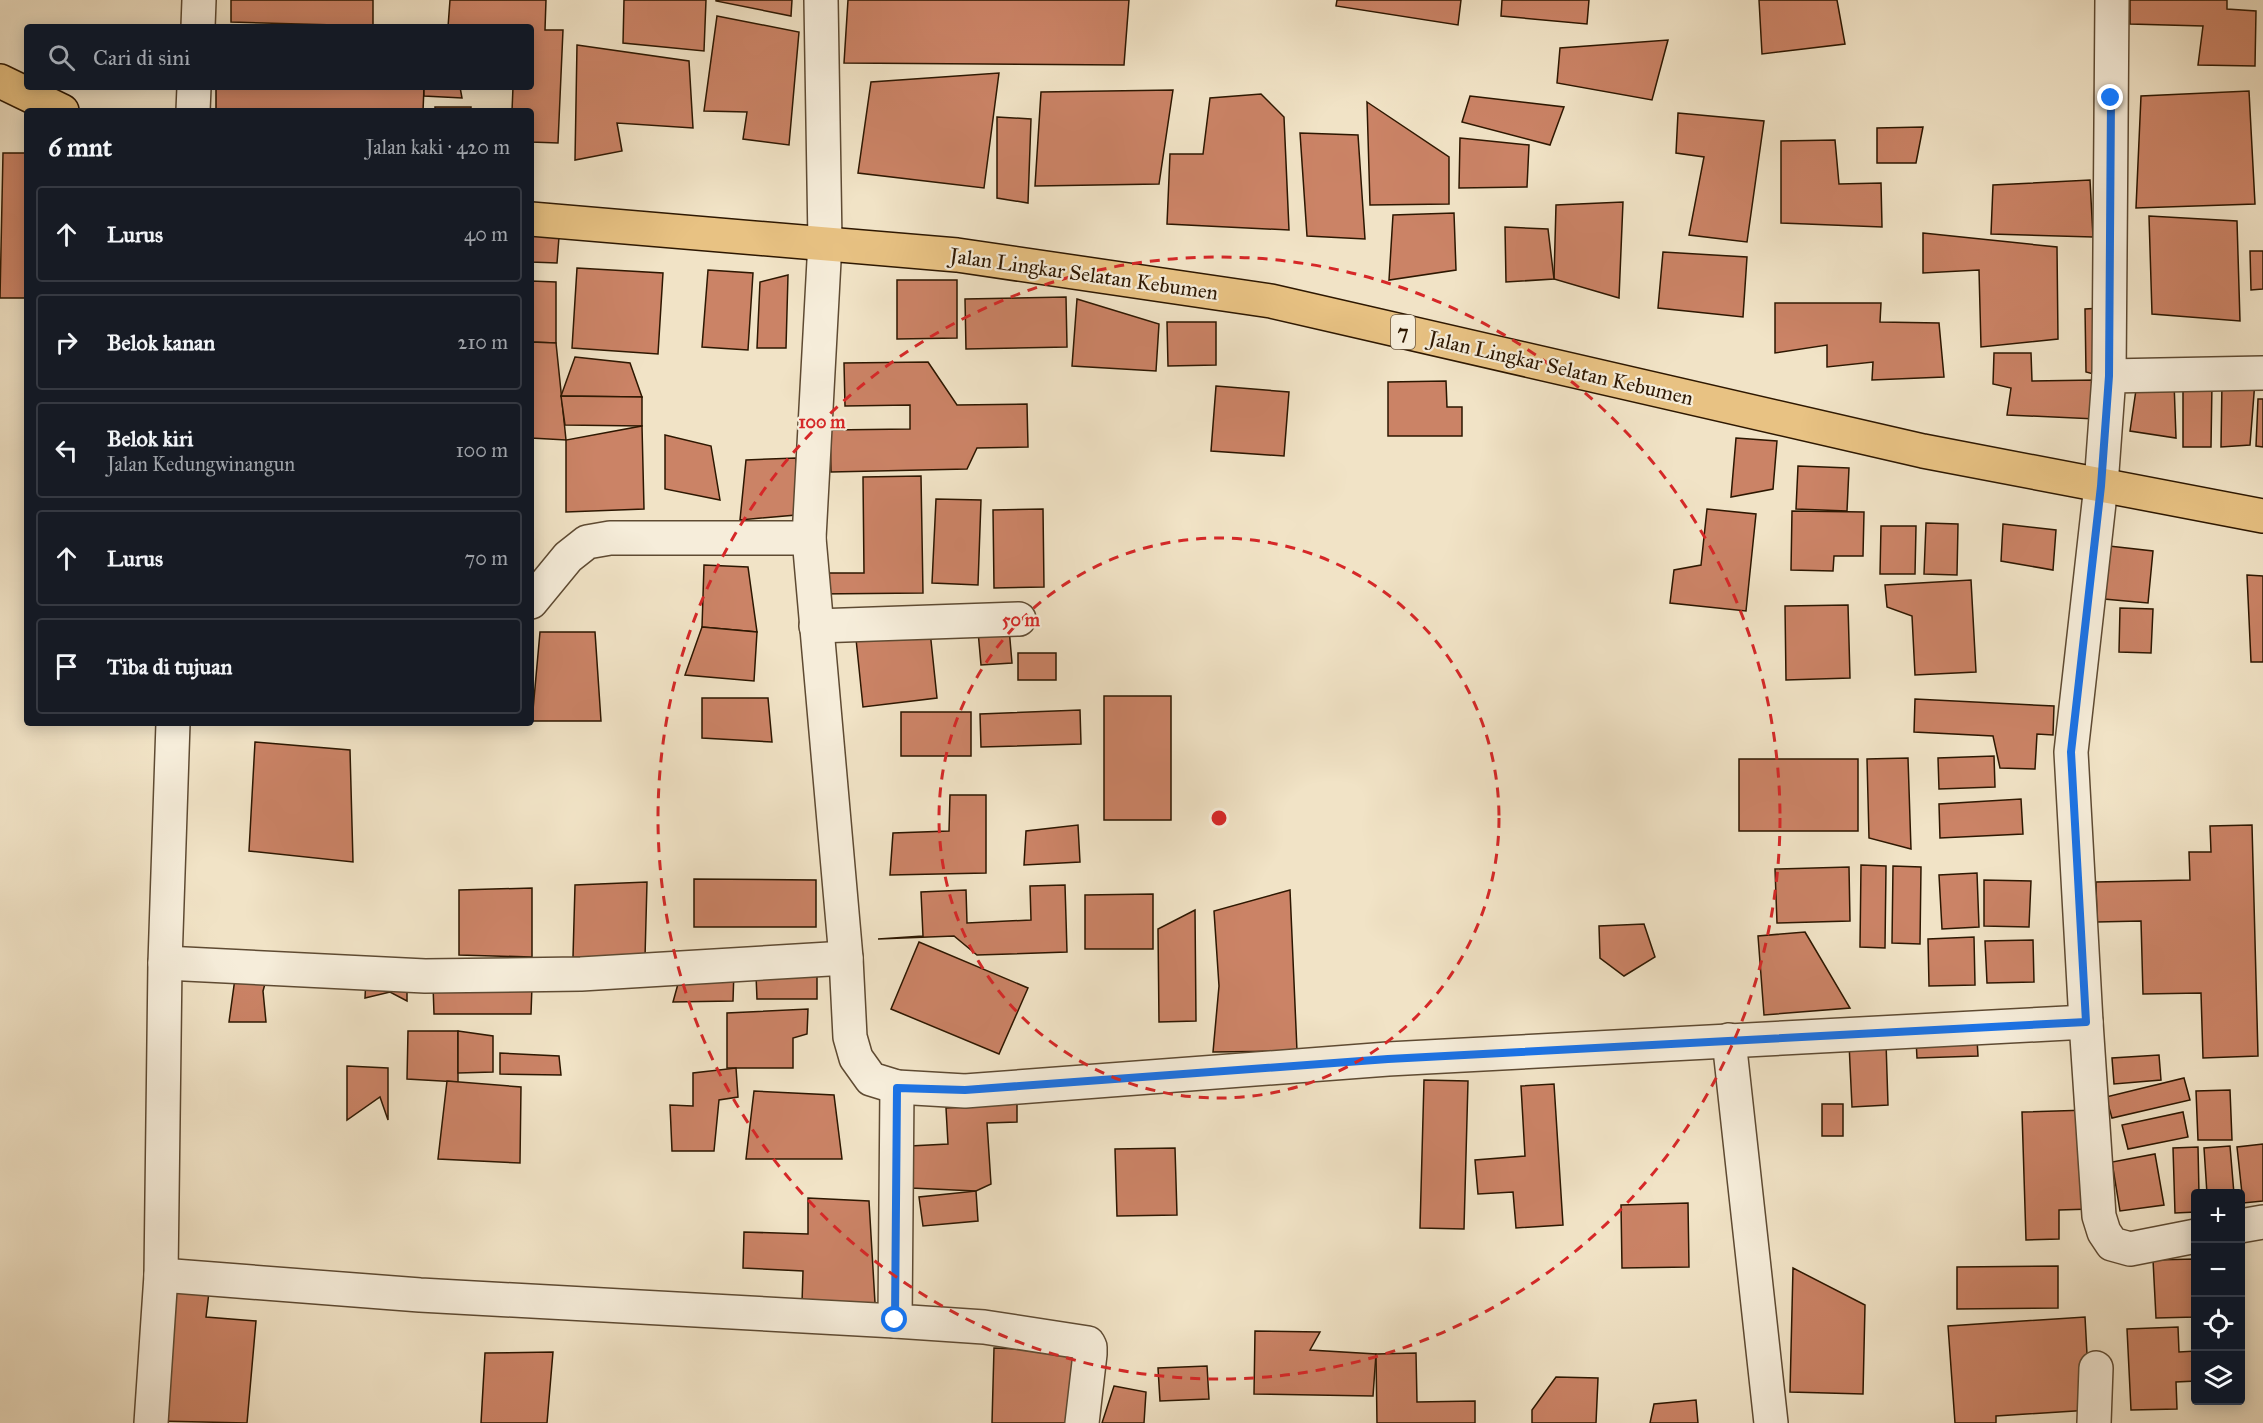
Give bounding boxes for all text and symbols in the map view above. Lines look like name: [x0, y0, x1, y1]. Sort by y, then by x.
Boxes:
search box: [24, 24, 534, 90]
icon: search: [45, 41, 78, 74]
text: Cari di sini: [93, 44, 190, 71]
route end: [2097, 84, 2123, 110]
text: 6 mnt: [48, 131, 112, 163]
text: Jalan kaki · 420 m: [366, 135, 510, 159]
icon: ahead: [50, 218, 83, 251]
text: Lurus: [107, 221, 163, 248]
text: 40 m: [464, 222, 508, 246]
street label: Jalan Lingkar Selatan Kebumen: [946, 242, 1220, 306]
road number: 7: [1391, 315, 1415, 349]
street label: Jalan Lingkar Selatan Kebumen: [1424, 324, 1696, 411]
icon: right: [50, 326, 83, 359]
text: Belok kanan: [107, 329, 215, 356]
text: 210 m: [458, 330, 508, 354]
text: 100 m: [799, 411, 846, 433]
text: Belok kiri: [107, 425, 193, 452]
icon: left: [50, 434, 83, 467]
text: 100 m: [456, 438, 508, 462]
text: Jalan Kedungwinangun: [107, 452, 295, 476]
icon: ahead: [50, 542, 83, 575]
text: Lurus: [107, 545, 163, 572]
text: 70 m: [465, 546, 508, 570]
text: 50 m: [1002, 609, 1041, 631]
icon: arrive: [50, 650, 83, 683]
text: Tiba di tujuan: [107, 653, 232, 680]
centre of rings: [1209, 808, 1229, 828]
map controls: [2191, 1189, 2245, 1405]
button: +: [2191, 1189, 2245, 1243]
button: −: [2191, 1243, 2245, 1297]
button: locate: [2191, 1297, 2245, 1351]
route start: [881, 1306, 907, 1332]
button: layers: [2191, 1351, 2245, 1405]

